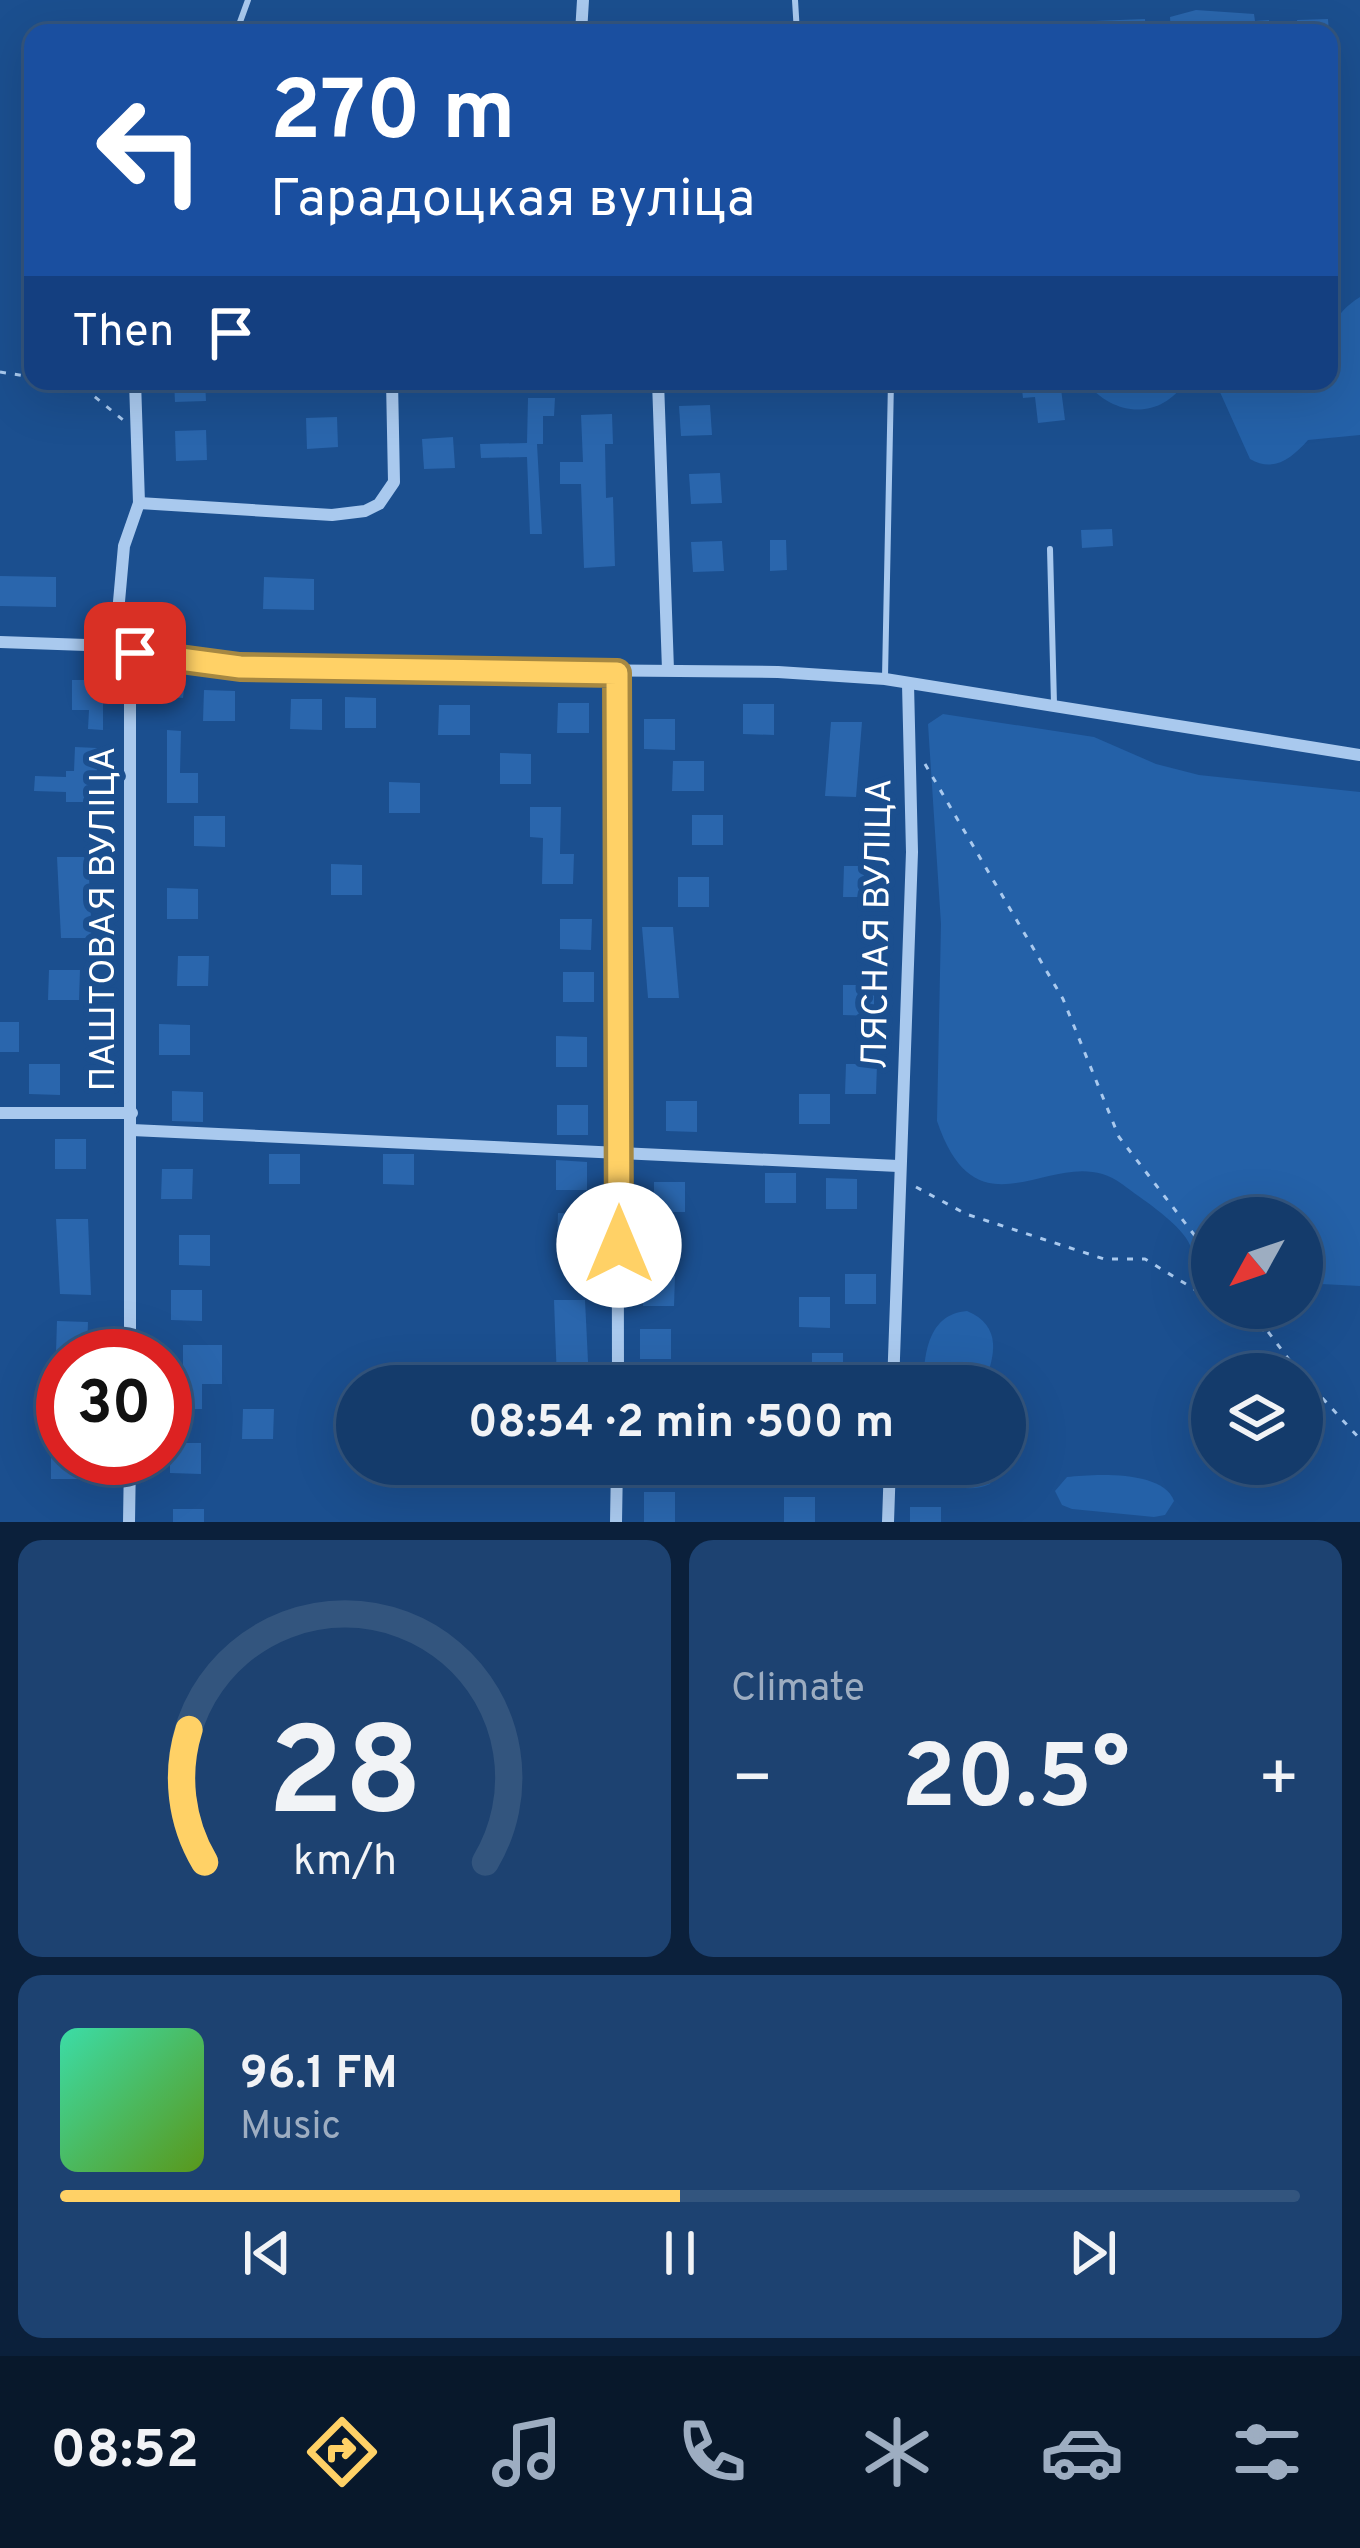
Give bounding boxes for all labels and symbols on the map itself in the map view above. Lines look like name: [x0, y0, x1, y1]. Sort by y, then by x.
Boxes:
pin: [84, 602, 186, 704]
street label: ПАШТОВАЯ ВУЛІЦА: [82, 747, 128, 1091]
street label: ЛЯСНАЯ ВУЛІЦА: [853, 778, 905, 1070]
position arrow: [556, 1182, 682, 1308]
north arrow: [1191, 1197, 1323, 1329]
speed limit sign: 30: [36, 1329, 192, 1485]

